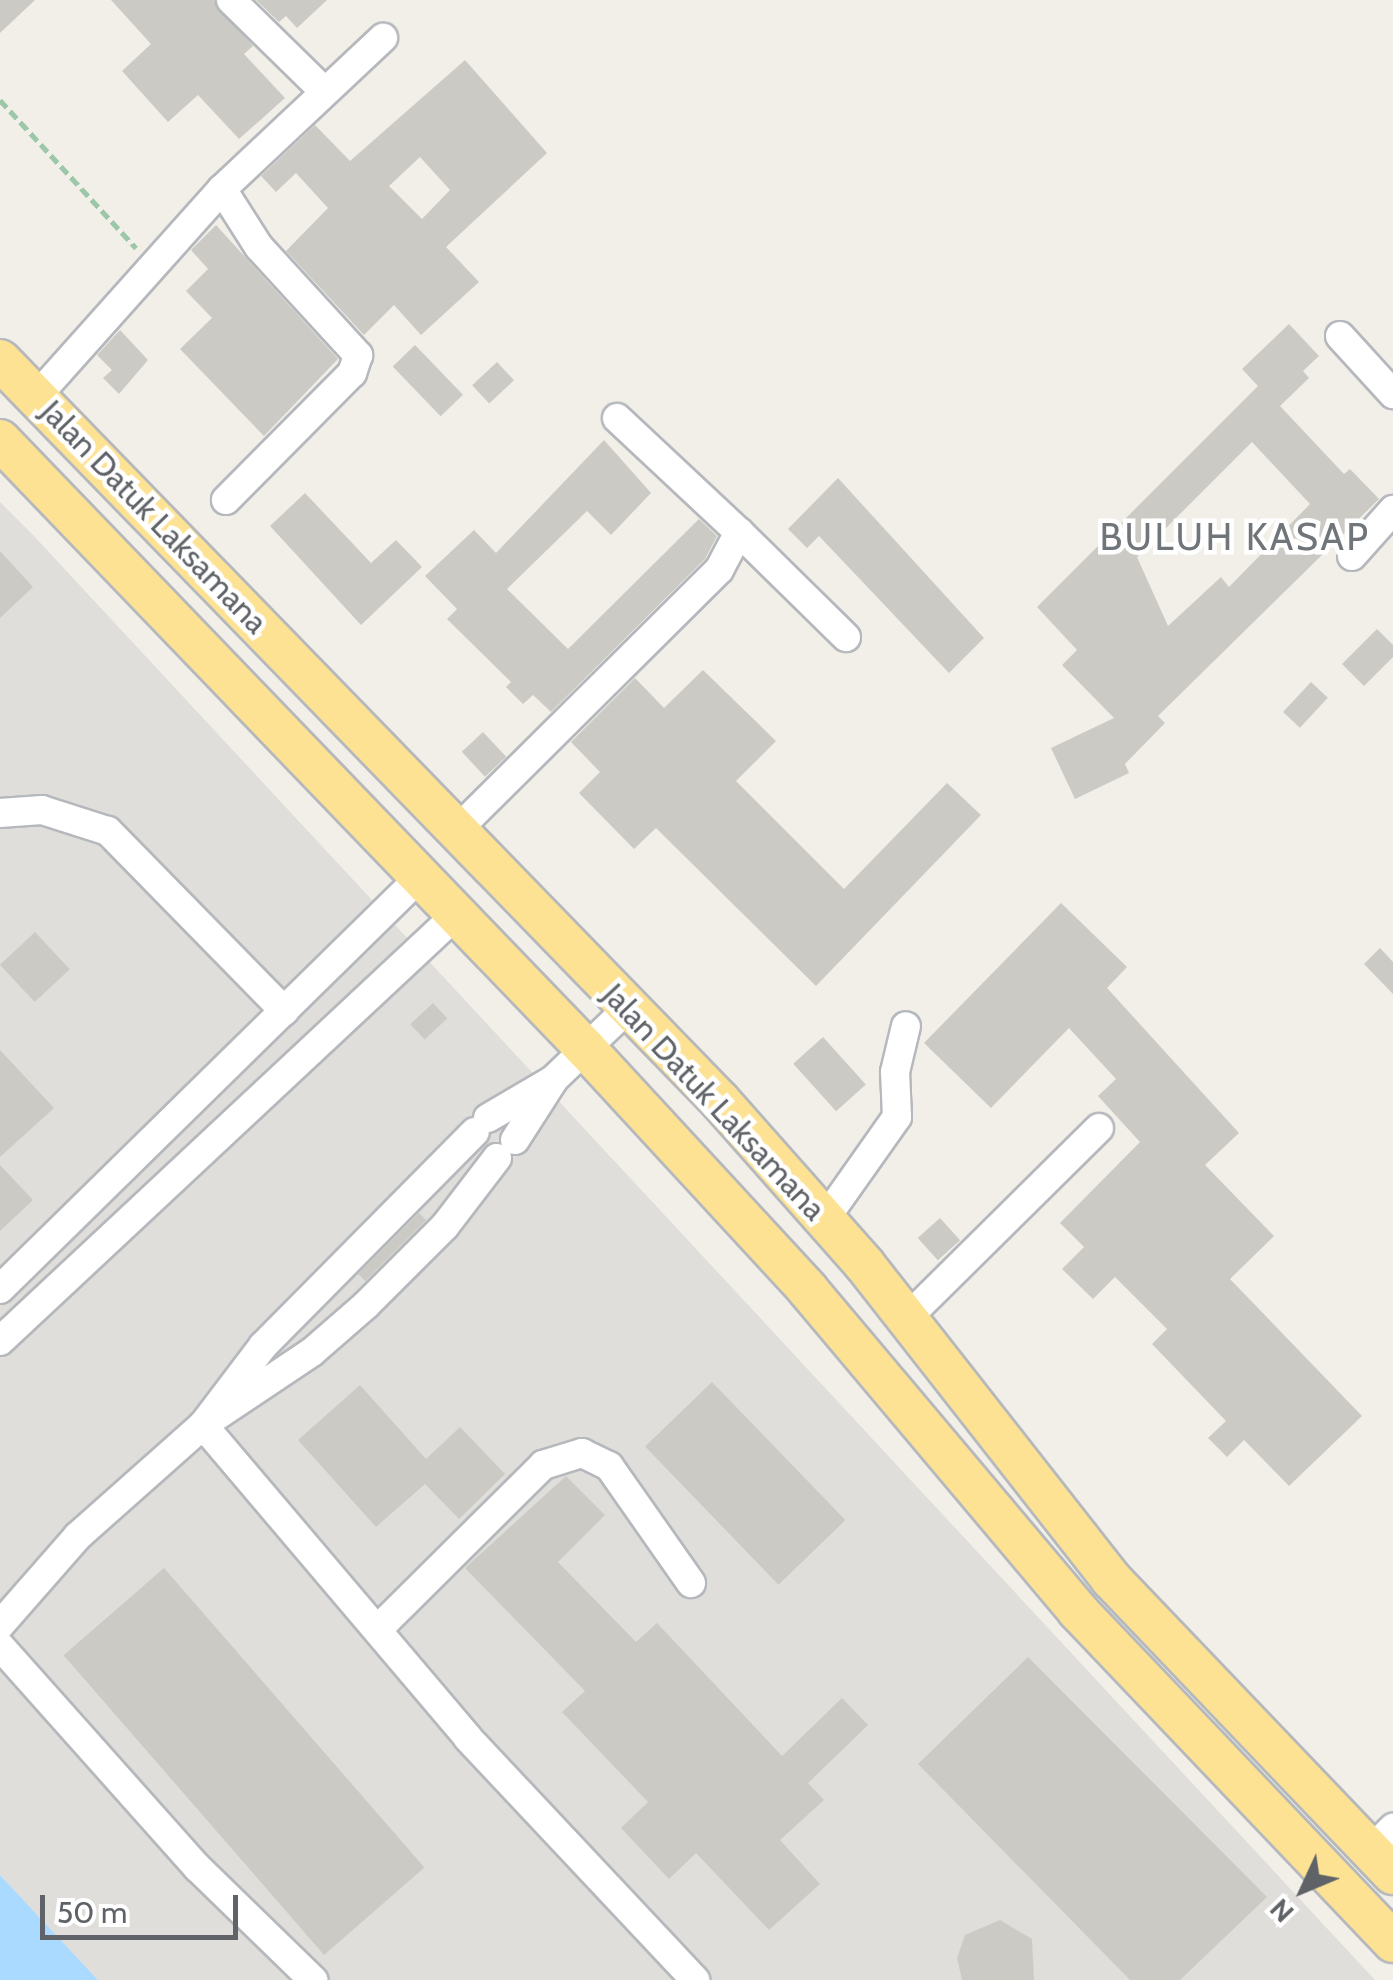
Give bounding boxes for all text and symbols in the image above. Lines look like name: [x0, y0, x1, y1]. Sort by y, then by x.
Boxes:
street label: Jalan Datuk Laksamana: [33, 392, 275, 642]
district label: BULUH KASAP: [1099, 514, 1371, 560]
street label: Jalan Datuk Laksamana: [594, 976, 834, 1228]
north arrow: [1253, 1840, 1353, 1940]
scale bar: [45, 1875, 242, 1937]
text: N: [1262, 1892, 1301, 1930]
text: 50 m: [57, 1894, 127, 1931]

